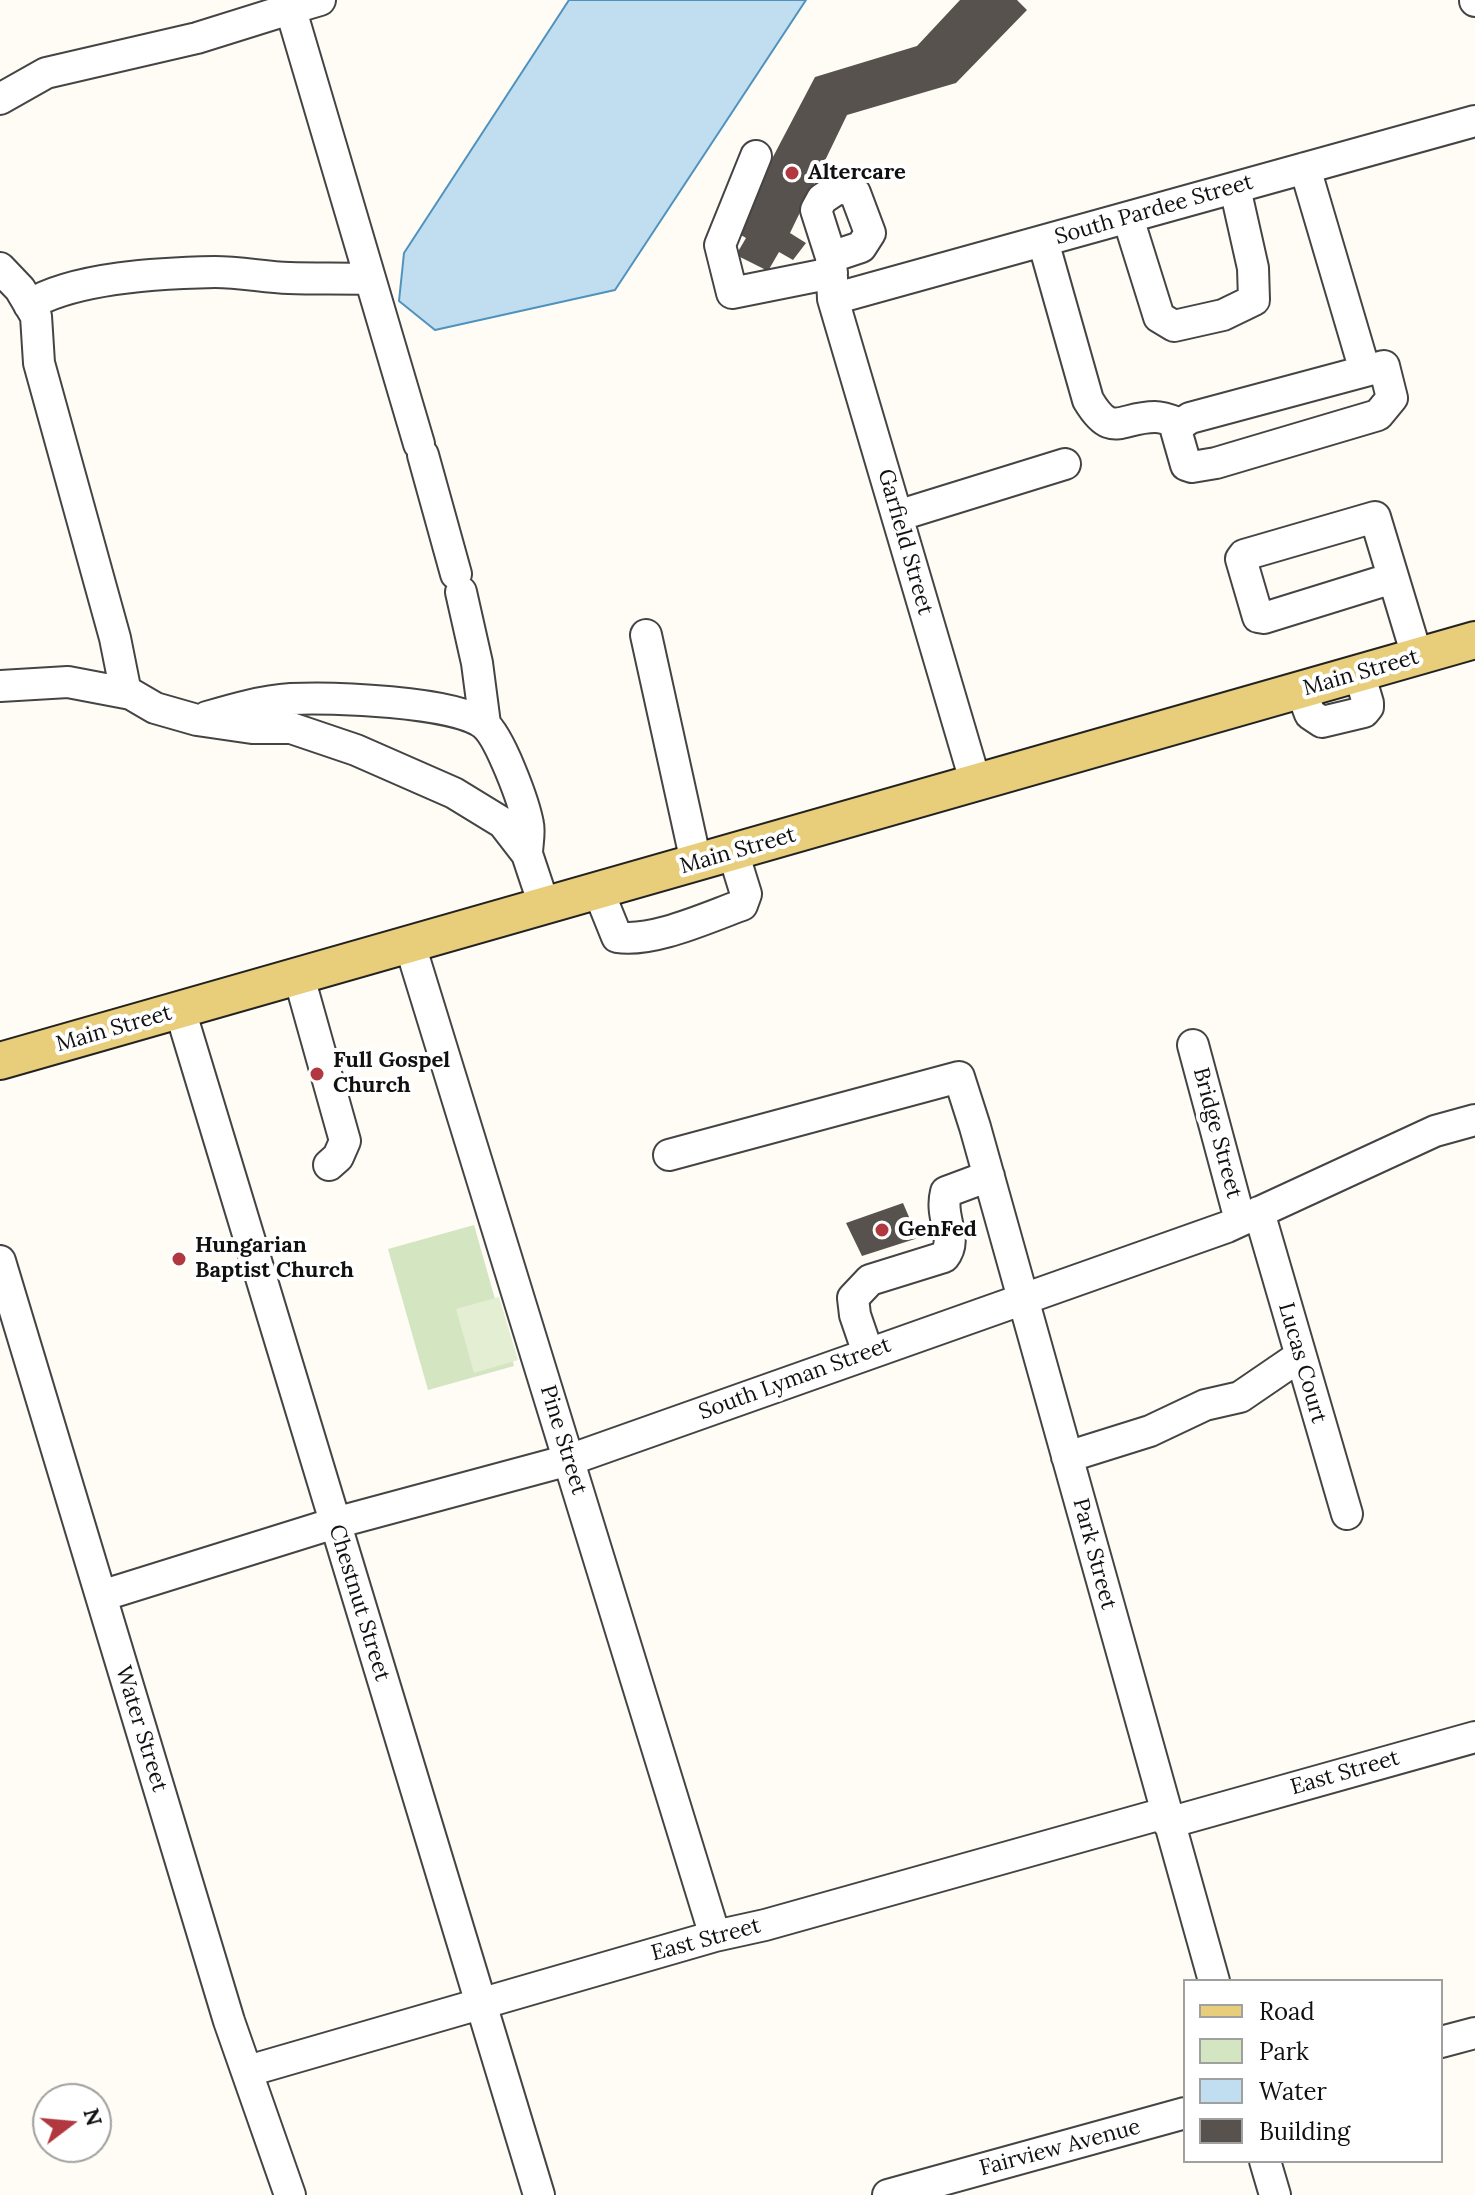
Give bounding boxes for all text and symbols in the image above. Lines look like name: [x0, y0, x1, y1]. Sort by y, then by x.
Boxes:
place label: Altercare: [808, 160, 906, 186]
marker: Altercare: [783, 164, 801, 182]
street label: South Pardee Street: [1052, 169, 1256, 251]
street label: Garfield Street: [872, 466, 938, 618]
street label: Main Street: [1300, 644, 1422, 702]
street label: Main Street: [677, 822, 799, 880]
street label: Main Street: [53, 1000, 175, 1058]
place label: Full Gospel Church: [333, 1048, 450, 1100]
marker: Full Gospel Church: [308, 1065, 326, 1083]
street label: Bridge Street: [1187, 1065, 1247, 1201]
place label: GenFed: [898, 1217, 977, 1243]
marker: GenFed: [873, 1221, 891, 1239]
place label: Hungarian Baptist Church: [195, 1233, 354, 1284]
marker: Hungarian Baptist Church: [170, 1250, 188, 1268]
street label: Lucas Court: [1272, 1300, 1332, 1426]
street label: South Lyman Street: [695, 1332, 895, 1426]
street label: Pine Street: [534, 1382, 592, 1498]
street label: Park Street: [1067, 1496, 1121, 1612]
street label: Chestnut Street: [323, 1522, 395, 1684]
street label: Water Street: [109, 1663, 173, 1795]
street label: East Street: [1288, 1745, 1402, 1801]
street label: East Street: [649, 1913, 763, 1967]
legend: [1183, 1979, 1443, 2163]
text: Road: [1259, 1996, 1315, 2027]
text: Park: [1259, 2036, 1309, 2067]
text: Water: [1259, 2076, 1327, 2107]
north arrow: [32, 2083, 112, 2163]
text: N: [77, 2105, 109, 2129]
street label: Fairview Avenue: [977, 2114, 1143, 2182]
text: Building: [1259, 2116, 1350, 2147]

